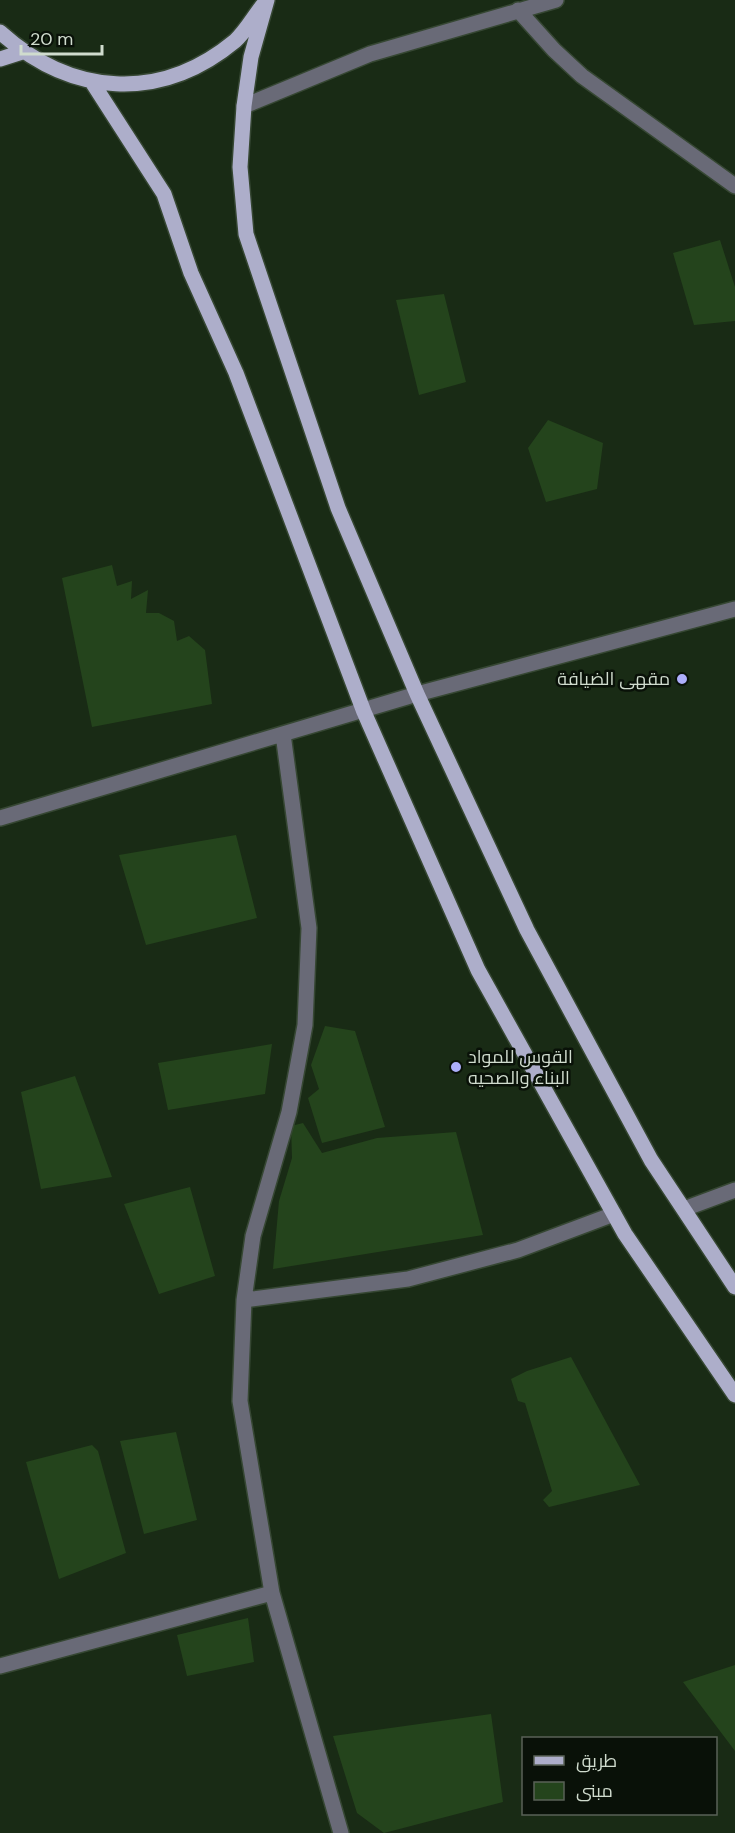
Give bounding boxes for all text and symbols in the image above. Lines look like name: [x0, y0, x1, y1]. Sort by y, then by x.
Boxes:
scale bar: [21, 18, 102, 56]
text: 20 m: [30, 27, 73, 51]
place label: مقهى الضيافة: [557, 667, 670, 691]
marker: مقهى الضيافة: [675, 672, 689, 686]
place label: القوس للمواد البناء والصحيه: [468, 1045, 573, 1090]
marker: القوس للمواد البناء والصحيه: [449, 1060, 463, 1074]
legend: [522, 1737, 717, 1815]
text: طريق: [576, 1749, 617, 1773]
text: مبنى: [576, 1779, 613, 1803]

